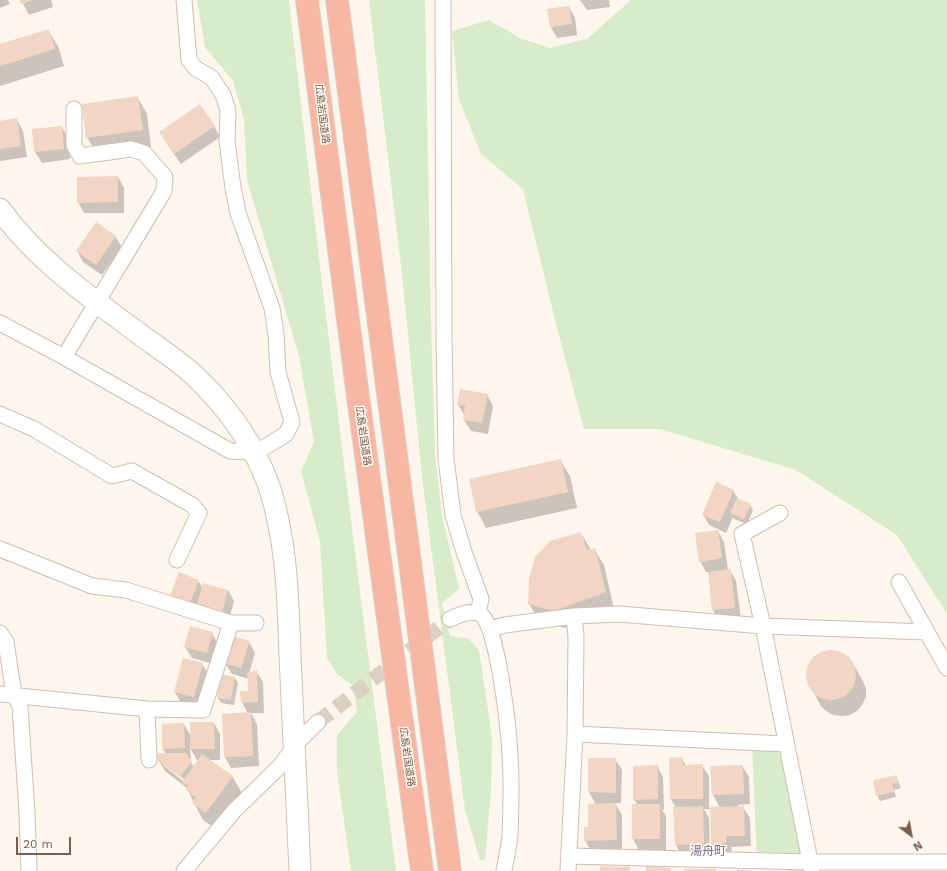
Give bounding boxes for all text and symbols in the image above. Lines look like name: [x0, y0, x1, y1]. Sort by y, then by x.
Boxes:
street label: 広島岩国道路: [312, 83, 332, 145]
street label: 広島岩国道路: [353, 405, 373, 467]
street label: 広島岩国道路: [397, 726, 417, 788]
north arrow: [891, 815, 931, 855]
scale bar: [18, 829, 73, 855]
text: 20 m: [23, 837, 53, 851]
text: N: [911, 838, 925, 853]
district label: 湯舟町: [690, 844, 726, 858]

